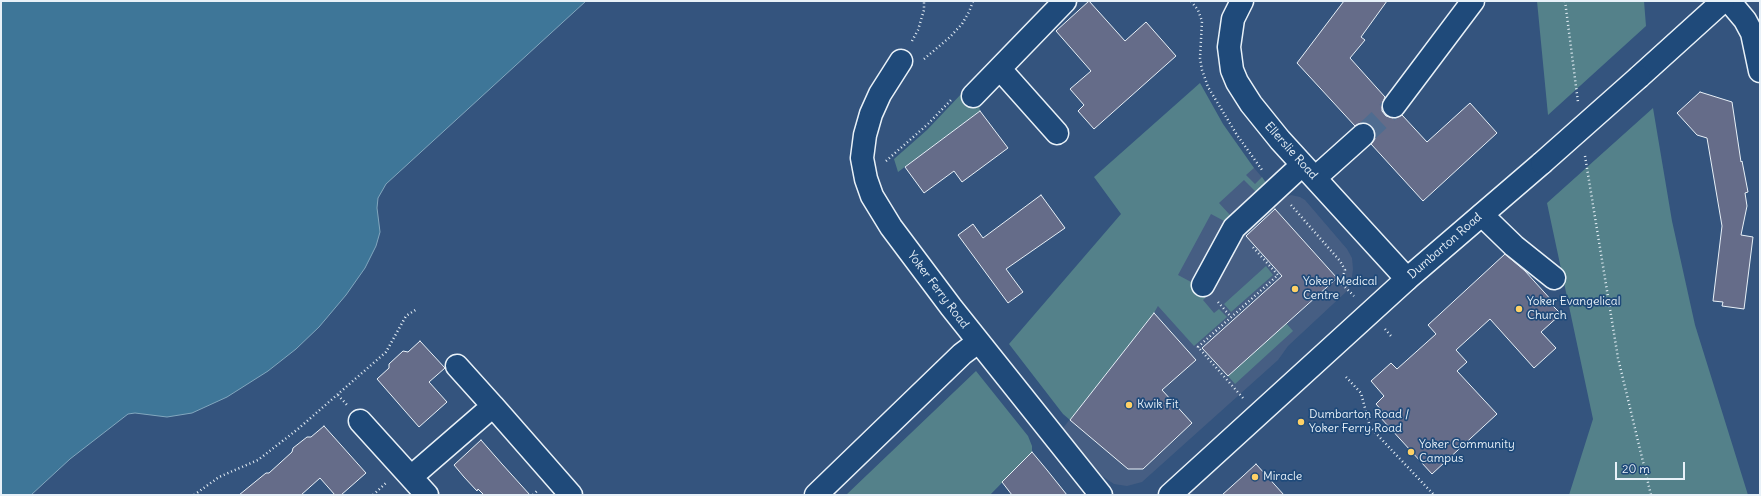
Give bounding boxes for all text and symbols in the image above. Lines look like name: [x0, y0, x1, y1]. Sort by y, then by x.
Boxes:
street label: Ellerslie Road: [1262, 119, 1320, 183]
street label: Dumbarton Road: [1405, 210, 1485, 282]
street label: Yoker Ferry Road: [904, 249, 972, 331]
place label: Yoker Medical Centre: [1303, 275, 1377, 303]
marker: Yoker Medical Centre: [1290, 284, 1300, 294]
place label: Yoker Evangelical Church: [1527, 295, 1620, 323]
marker: Yoker Evangelical Church: [1514, 304, 1524, 314]
place label: Kwik Fit: [1137, 398, 1179, 412]
marker: Kwik Fit: [1124, 400, 1134, 410]
place label: Dumbarton Road / Yoker Ferry Road: [1309, 408, 1409, 436]
marker: Dumbarton Road / Yoker Ferry Road: [1296, 417, 1306, 427]
place label: Yoker Community Campus: [1419, 438, 1515, 466]
marker: Yoker Community Campus: [1406, 447, 1416, 457]
scale bar: [1617, 454, 1687, 480]
text: 20 m: [1622, 461, 1650, 476]
place label: Miracle: [1263, 470, 1302, 484]
marker: Miracle: [1250, 472, 1260, 482]

